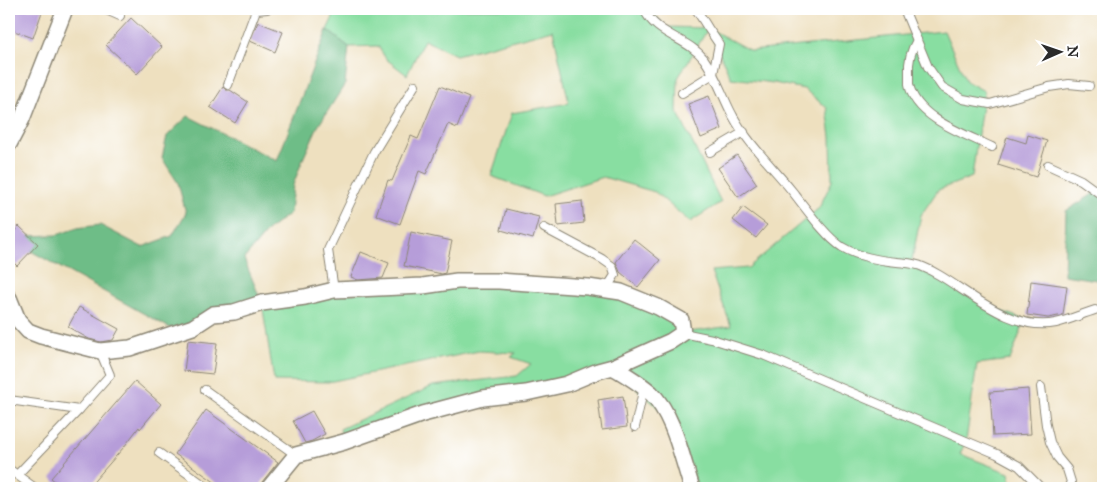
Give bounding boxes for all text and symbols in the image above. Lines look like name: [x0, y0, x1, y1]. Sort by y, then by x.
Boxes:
north arrow: [1034, 28, 1084, 78]
text: N: [1064, 45, 1081, 58]

